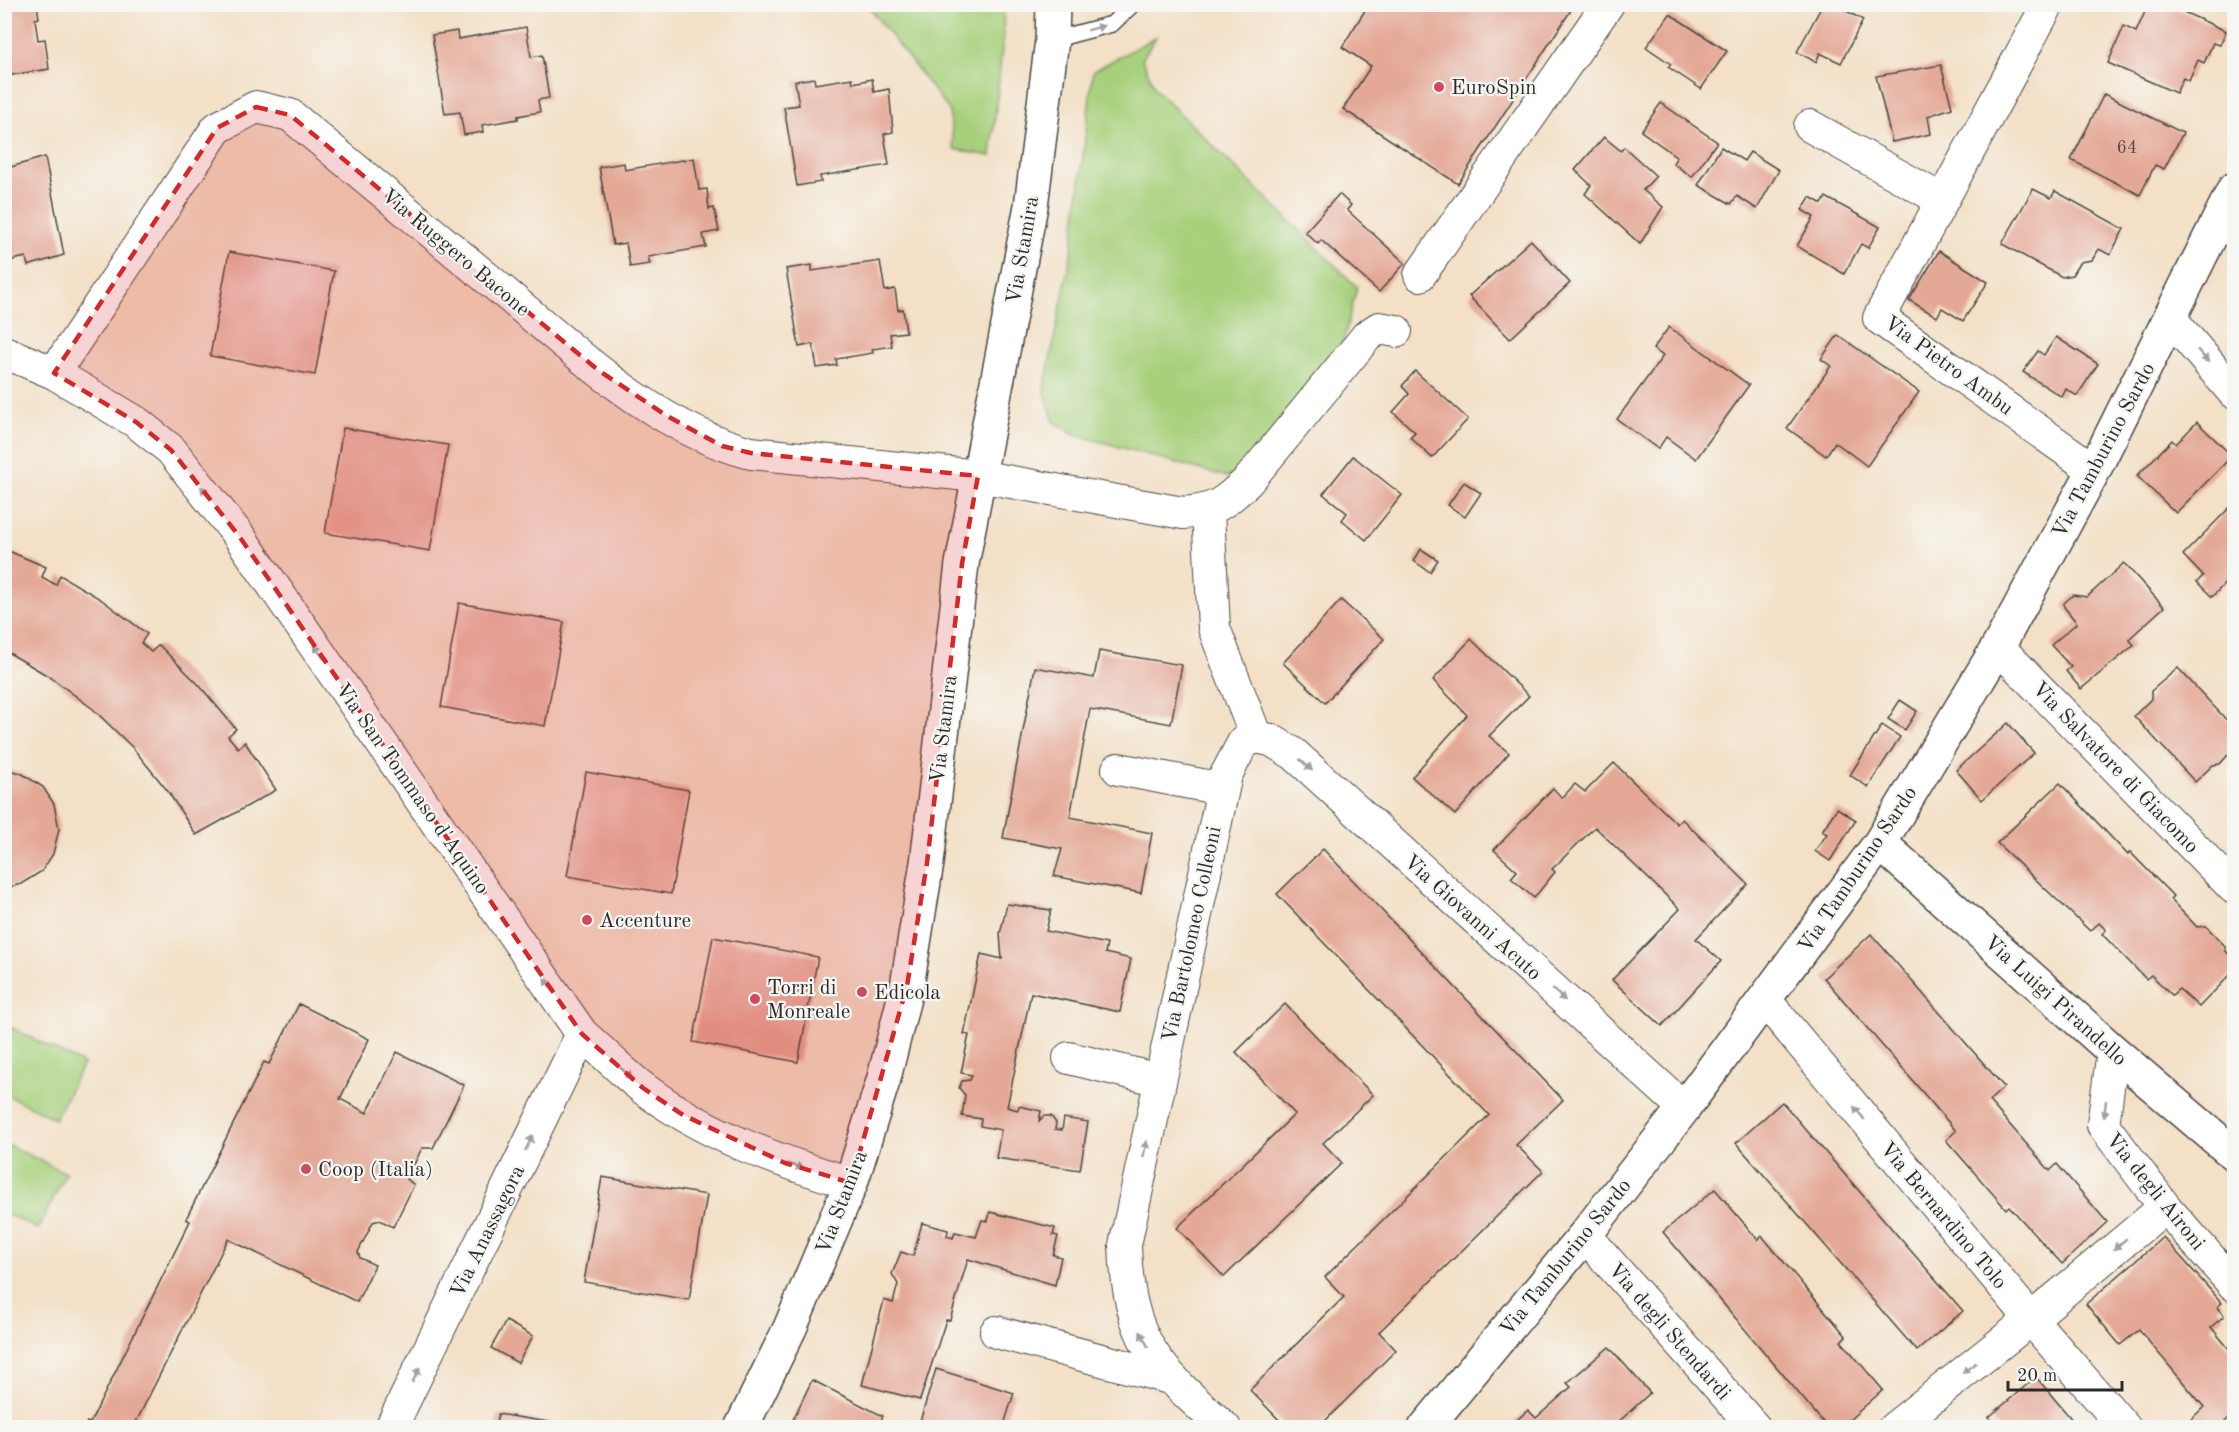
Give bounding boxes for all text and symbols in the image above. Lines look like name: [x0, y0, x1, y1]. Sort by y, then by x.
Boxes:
one-way arrow: [1087, 23, 1105, 32]
place label: EuroSpin: [1451, 78, 1537, 99]
marker: EuroSpin: [1432, 80, 1446, 94]
house number: 64: [2117, 139, 2137, 157]
street label: Via Ruggero Bacone: [377, 185, 533, 321]
street label: Via Stamira: [1004, 195, 1043, 306]
street label: Via Pietro Ambu: [1880, 313, 2016, 420]
one-way arrow: [2196, 348, 2209, 364]
street label: Via Tamburino Sardo: [2049, 359, 2159, 542]
one-way arrow: [200, 486, 212, 501]
one-way arrow: [314, 643, 325, 660]
street label: Via Stamira: [927, 674, 962, 785]
street label: Via Salvatore di Giacomo: [2028, 678, 2202, 858]
street label: Via San Tommaso d'Aquino: [331, 680, 493, 898]
one-way arrow: [1299, 757, 1313, 771]
street label: Via Tamburino Sardo: [1795, 783, 1922, 957]
street label: Via Bartolomeo Colleoni: [1159, 824, 1226, 1044]
street label: Via Giovanni Acuto: [1399, 851, 1545, 985]
place label: Accenture: [599, 911, 691, 932]
marker: Accenture: [580, 913, 594, 927]
street label: Via Luigi Pirandello: [1980, 932, 2130, 1070]
one-way arrow: [543, 978, 555, 994]
place label: Torri di Monreale: [767, 978, 850, 1023]
place label: Edicola: [874, 983, 941, 1004]
marker: Edicola: [855, 985, 869, 999]
one-way arrow: [1551, 988, 1566, 1001]
marker: Torri di Monreale: [748, 992, 762, 1006]
one-way arrow: [618, 1066, 633, 1079]
one-way arrow: [2101, 1100, 2110, 1119]
one-way arrow: [1853, 1106, 1866, 1121]
street label: Via degli Aironi: [2101, 1129, 2208, 1255]
one-way arrow: [525, 1134, 534, 1151]
street label: Via Bernardino Tolo: [1875, 1138, 2010, 1293]
one-way arrow: [1141, 1140, 1151, 1159]
street label: Via Stamira: [813, 1148, 872, 1257]
place label: Coop (Italia): [318, 1160, 433, 1181]
marker: Coop (Italia): [299, 1162, 313, 1176]
street label: Via Anassagora: [447, 1162, 529, 1301]
one-way arrow: [786, 1162, 804, 1171]
street label: Via Tamburino Sardo: [1497, 1175, 1636, 1340]
one-way arrow: [2113, 1237, 2128, 1250]
street label: Via degli Stendardi: [1604, 1259, 1734, 1405]
one-way arrow: [1139, 1330, 1149, 1347]
scale bar: [2008, 1354, 2122, 1392]
one-way arrow: [1962, 1361, 1977, 1373]
one-way arrow: [412, 1366, 421, 1383]
text: 20 m: [2017, 1367, 2057, 1385]

